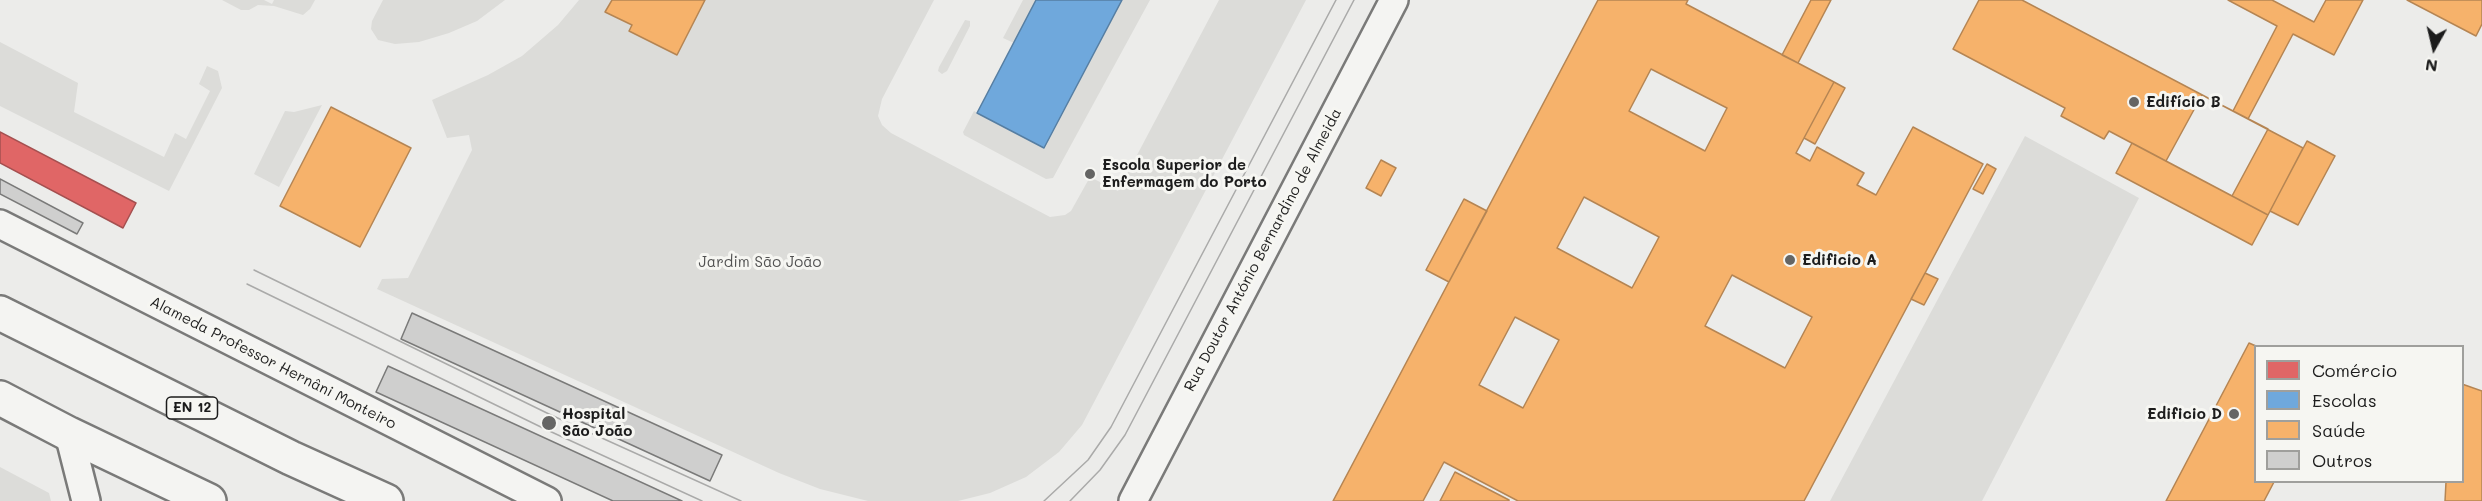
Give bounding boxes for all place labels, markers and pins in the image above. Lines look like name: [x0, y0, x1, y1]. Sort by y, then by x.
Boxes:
place label: Edifício B: [2146, 93, 2220, 111]
marker: Edifício B: [2127, 95, 2141, 109]
place label: Escola Superior de Enfermagem do Porto: [1102, 156, 1267, 191]
marker: Escola Superior de Enfermagem do Porto: [1083, 167, 1097, 181]
place label: Edificio A: [1802, 251, 1877, 269]
marker: Edificio A: [1783, 253, 1797, 267]
place label: Hospital São João: [562, 405, 632, 440]
place label: Edificio D: [2147, 405, 2222, 423]
marker: Edificio D: [2227, 407, 2241, 421]
marker: Hospital São João: [540, 414, 558, 432]

